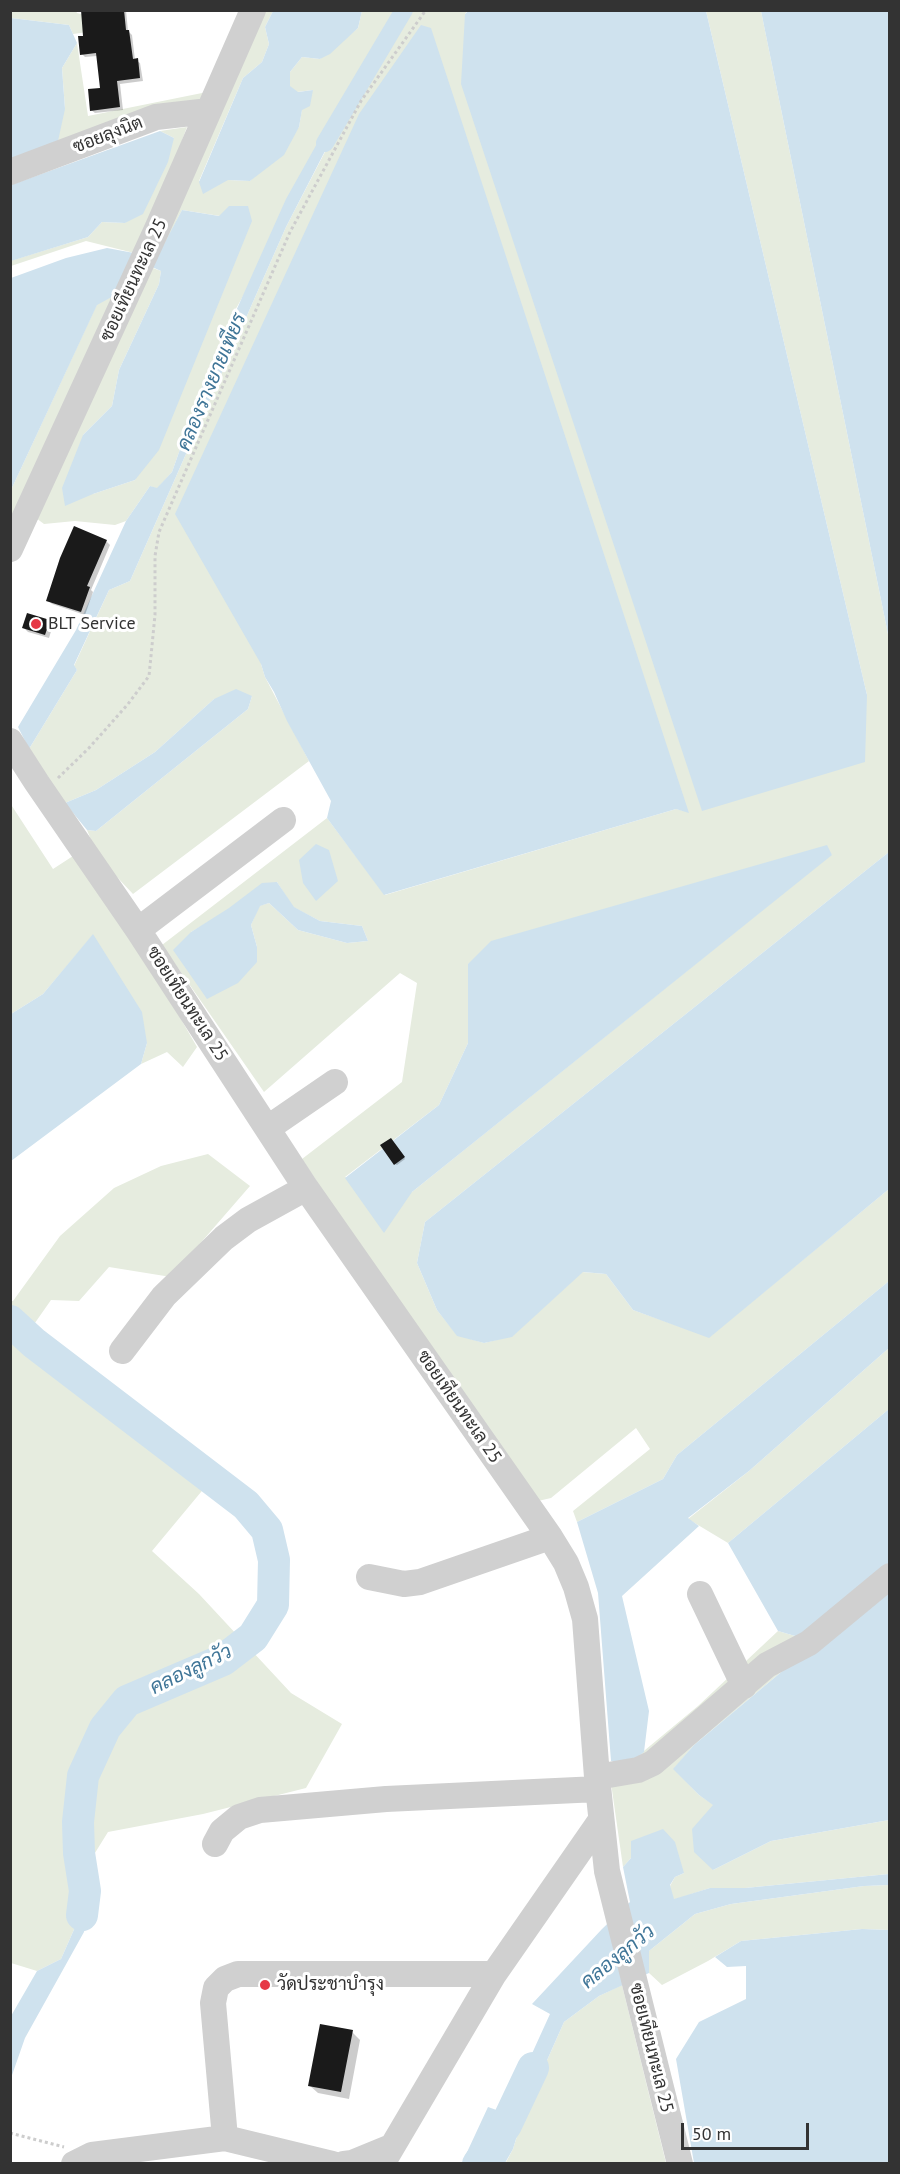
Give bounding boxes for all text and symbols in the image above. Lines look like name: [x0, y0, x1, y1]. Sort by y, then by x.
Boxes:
street label: ซอยลุงนิต: [70, 112, 146, 158]
street label: ซอยเทียนทะเล 25: [96, 215, 172, 345]
water label: คลองรางยายเพียร: [172, 310, 252, 454]
place label: BLT Service: [48, 613, 136, 635]
marker: BLT Service: [29, 617, 43, 631]
street label: ซอยเทียนทะเล 25: [142, 942, 232, 1066]
street label: ซอยเทียนทะเล 25: [412, 1346, 506, 1468]
water label: คลองลูกวัว: [146, 1640, 236, 1700]
water label: คลองลูกวัว: [576, 1920, 660, 1994]
place label: วัดประชาบํารุง: [277, 1974, 384, 1996]
marker: วัดประชาบํารุง: [258, 1978, 272, 1992]
street label: ซอยเทียนทะเล 25: [624, 1981, 678, 2115]
scale bar: [684, 2111, 812, 2149]
text: 50 m: [692, 2122, 731, 2145]

